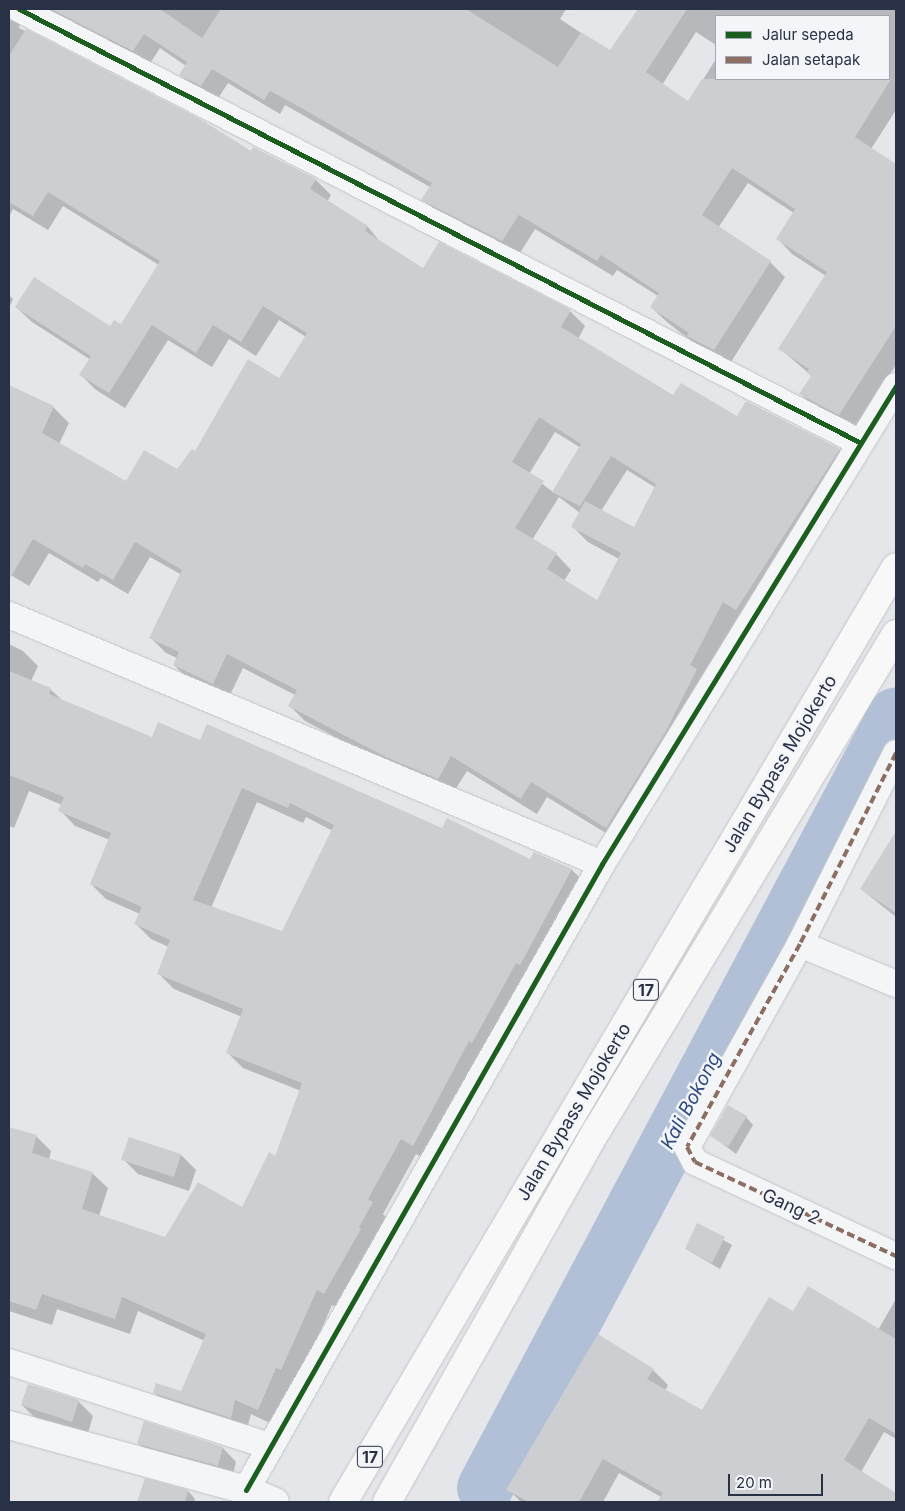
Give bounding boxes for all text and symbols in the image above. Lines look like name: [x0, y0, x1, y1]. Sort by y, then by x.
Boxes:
legend: [715, 15, 890, 80]
text: Jalur sepeda: [762, 25, 854, 44]
text: Jalan setapak: [762, 50, 860, 69]
street label: Jalan Bypass Mojokerto: [718, 671, 842, 857]
road number: 17: [632, 976, 660, 1004]
street label: Jalan Bypass Mojokerto: [512, 1019, 636, 1205]
water label: Kali Bokong: [656, 1049, 726, 1153]
street label: Gang 2: [759, 1184, 823, 1230]
road number: 17: [356, 1444, 384, 1470]
scale bar: [730, 1464, 825, 1496]
text: 20 m: [736, 1473, 772, 1492]

